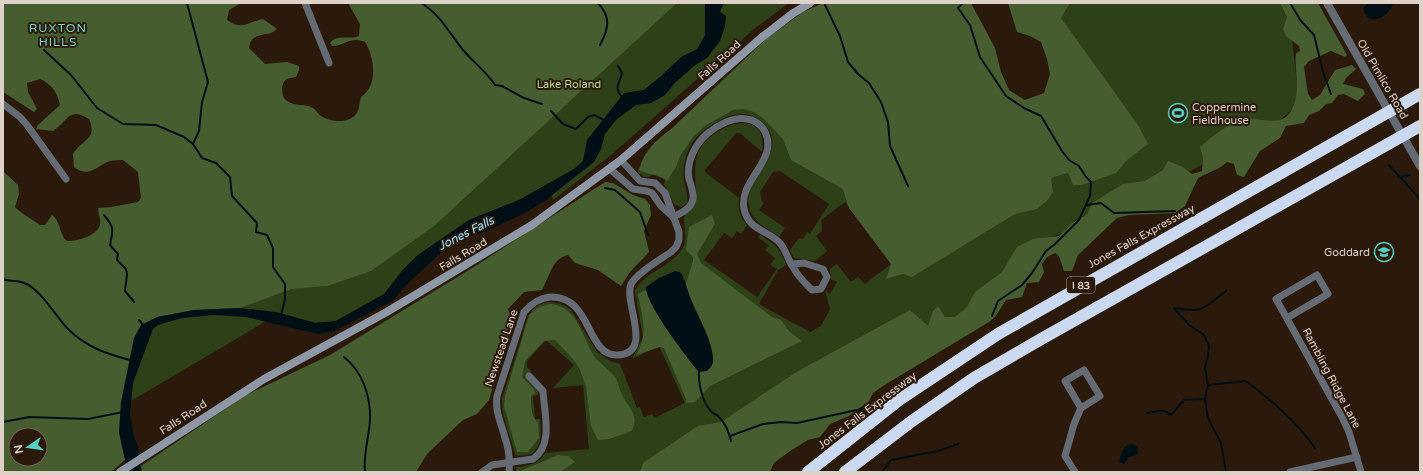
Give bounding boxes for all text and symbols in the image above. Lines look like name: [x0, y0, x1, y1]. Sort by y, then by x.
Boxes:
district label: RUXTON HILLS: [29, 21, 87, 49]
street label: Old Pimlico Road: [1354, 37, 1411, 122]
street label: Falls Road: [695, 38, 744, 83]
park label: Lake Roland: [537, 78, 601, 91]
place label: Coppermine Fieldhouse: [1192, 101, 1256, 127]
sports icon: Coppermine Fieldhouse: [1167, 102, 1189, 124]
street label: Jones Falls Expressway: [1086, 202, 1197, 271]
water label: Jones Falls: [436, 212, 497, 253]
street label: Falls Road: [437, 235, 489, 274]
school or university icon: Goddard: [1373, 241, 1395, 263]
place label: Goddard: [1324, 246, 1370, 259]
road number: I 83: [1067, 277, 1095, 293]
street label: Newstead Lane: [482, 308, 521, 388]
street label: Rambling Ridge Lane: [1300, 326, 1364, 431]
street label: Jones Falls Expressway: [816, 369, 919, 452]
street label: Falls Road: [157, 397, 209, 437]
north arrow: [8, 427, 48, 467]
text: N: [11, 443, 26, 455]

